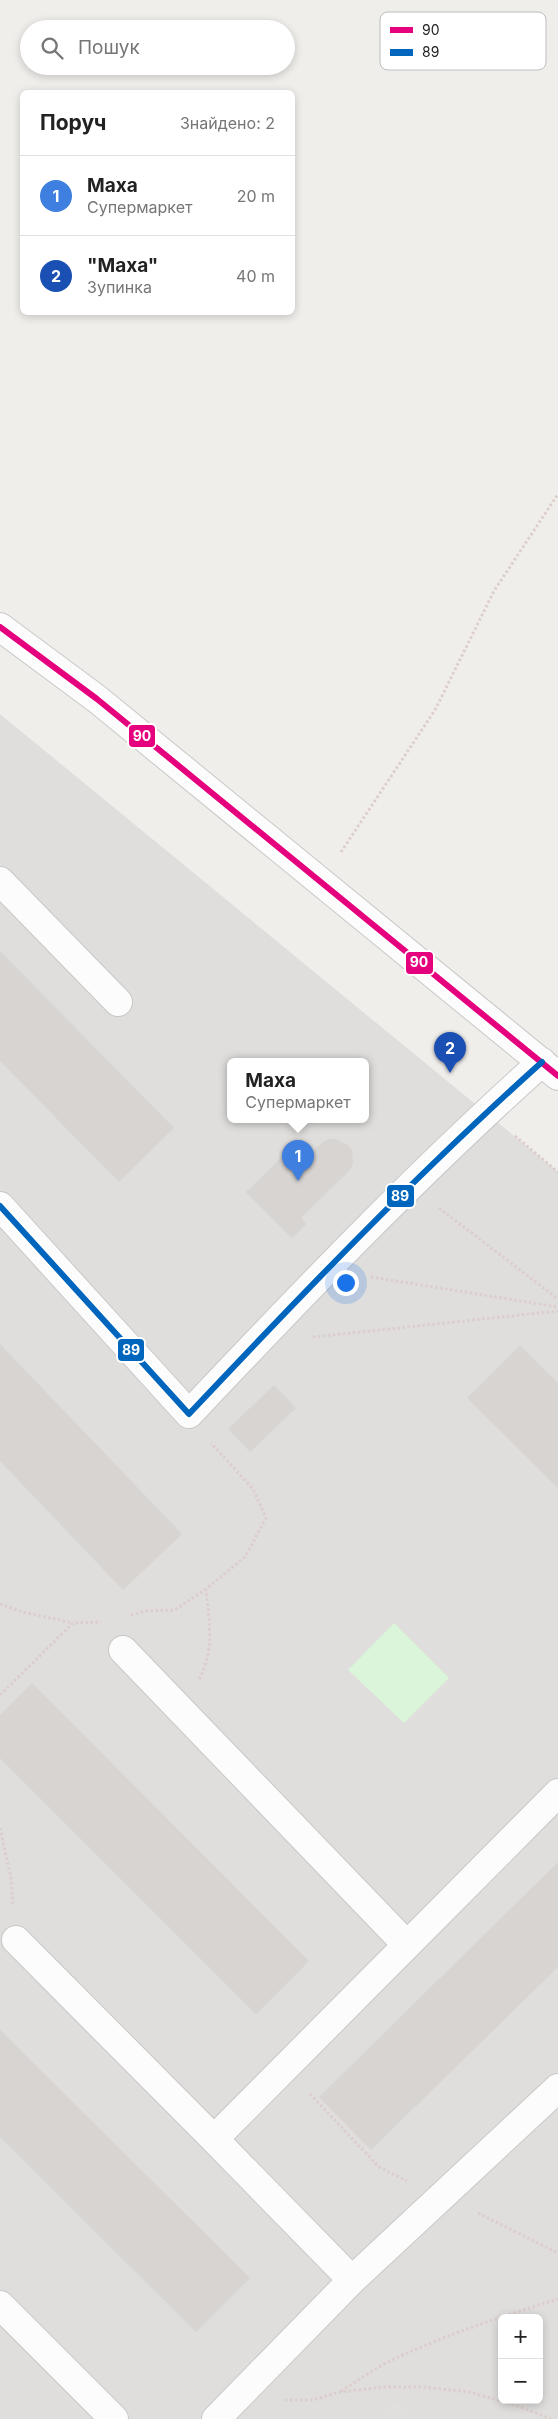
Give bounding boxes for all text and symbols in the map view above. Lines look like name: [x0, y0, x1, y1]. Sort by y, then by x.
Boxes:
legend: [380, 12, 546, 70]
search box: [20, 20, 295, 75]
text: 90: [422, 21, 440, 38]
icon: search: [38, 34, 66, 62]
text: Пошук: [78, 36, 140, 59]
text: 89: [422, 43, 439, 60]
text: Поруч: [40, 110, 107, 135]
text: Знайдено: 2: [180, 113, 275, 133]
text: Маха: [87, 174, 138, 197]
text: 1: [53, 186, 59, 206]
text: 20 m: [237, 186, 275, 206]
text: Супермаркет: [87, 197, 192, 217]
text: "Маха": [87, 254, 158, 277]
text: 2: [51, 266, 61, 286]
text: 40 m: [236, 266, 275, 286]
text: Зупинка: [87, 277, 152, 297]
line badge: 90: [128, 724, 156, 748]
text: 90: [133, 727, 151, 744]
line badge: 90: [405, 951, 434, 975]
text: 90: [410, 953, 428, 970]
pin: 2: [434, 1032, 466, 1073]
popup: [227, 1058, 369, 1123]
text: Маха: [245, 1069, 296, 1092]
text: Супермаркет: [245, 1092, 351, 1112]
pin: 1: [282, 1140, 314, 1181]
line badge: 89: [386, 1184, 415, 1208]
text: 89: [391, 1187, 409, 1204]
your location: [333, 1270, 359, 1296]
line badge: 89: [117, 1338, 145, 1362]
text: 89: [122, 1341, 140, 1358]
map controls: [498, 2314, 543, 2404]
button: +: [498, 2314, 543, 2359]
button: −: [498, 2359, 543, 2404]

